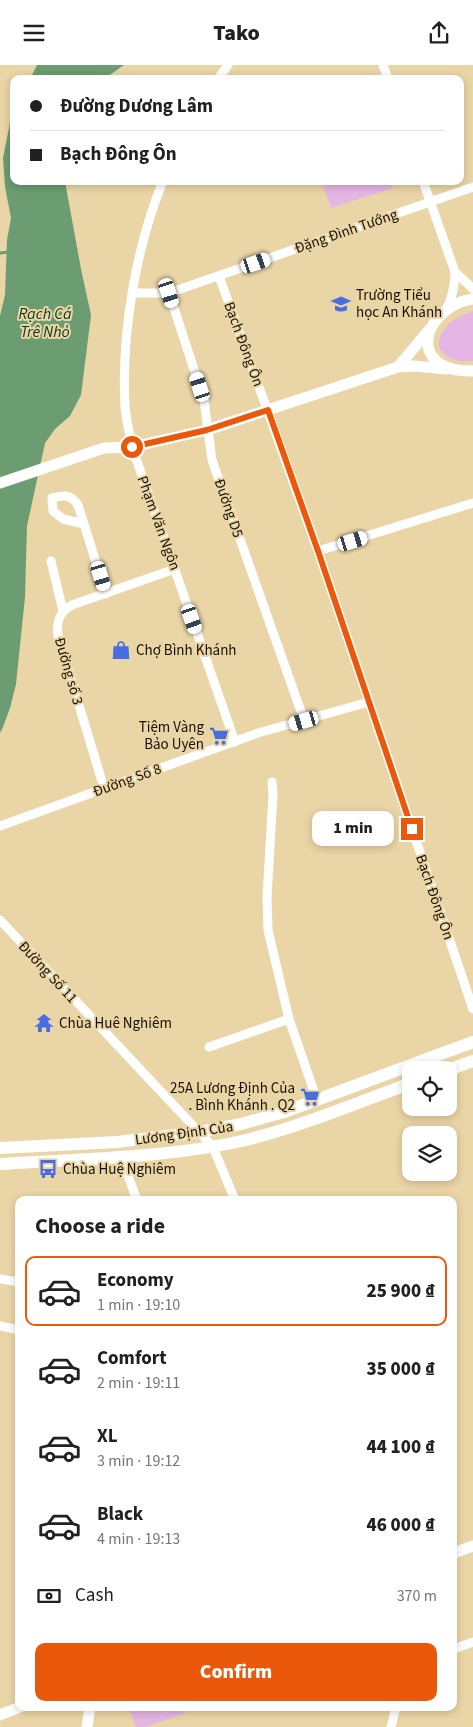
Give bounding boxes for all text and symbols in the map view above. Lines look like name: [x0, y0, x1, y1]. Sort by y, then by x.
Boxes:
text: Tako: [213, 17, 260, 49]
icon: menu: [20, 19, 48, 47]
icon: share: [425, 19, 453, 47]
text: Đường Dương Lâm: [60, 93, 213, 120]
text: Bạch Đông Ôn: [60, 141, 177, 168]
street label: Đặng Đình Tướng: [292, 204, 401, 259]
car: [239, 251, 272, 275]
car: [157, 276, 180, 310]
place label: Trường Tiểu học An Khánh: [356, 285, 442, 323]
school or university icon: Trường Tiểu học An Khánh: [330, 293, 352, 315]
street label: Bạch Đông Ôn: [218, 299, 269, 390]
water label: Rạch Cá Trê Nhỏ: [18, 303, 72, 343]
car: [188, 370, 211, 404]
route start: [121, 436, 143, 458]
street label: Phạm Văn Ngôn: [132, 473, 185, 573]
street label: Đường D5: [209, 476, 248, 541]
car: [336, 529, 369, 553]
car: [89, 559, 112, 593]
car: [180, 602, 203, 636]
street label: Đường số 3: [49, 635, 88, 707]
shop icon: Chợ Bình Khánh: [110, 639, 132, 661]
place label: Chợ Bình Khánh: [136, 640, 237, 661]
car: [287, 710, 320, 732]
place label: Tiệm Vàng Bảo Uyên: [139, 717, 204, 755]
supermarket icon: Tiệm Vàng Bảo Uyên: [208, 725, 230, 747]
street label: Đường Số 8: [90, 758, 164, 803]
callout: 1 min: [312, 811, 394, 847]
text: 1 min: [333, 817, 373, 839]
route end: [401, 818, 423, 840]
street label: Bạch Đông Ôn: [410, 852, 459, 943]
street label: Đường Số 11: [13, 936, 82, 1008]
temple icon: Chùa Huê Nghiêm: [33, 1012, 55, 1034]
place label: Chùa Huê Nghiêm: [59, 1013, 172, 1034]
map controls: [402, 1061, 457, 1181]
button: locate: [402, 1061, 457, 1116]
place label: 25A Lương Định Của . Bình Khánh . Q2: [170, 1078, 295, 1116]
supermarket icon: 25A Lương Định Của . Bình Khánh . Q2: [299, 1086, 321, 1108]
street label: Lương Định Của: [134, 1116, 235, 1151]
button: layers: [402, 1126, 457, 1181]
bus stop icon: Chùa Huệ Nghiêm: [37, 1158, 59, 1180]
place label: Chùa Huệ Nghiêm: [63, 1159, 176, 1180]
text: Choose a ride: [35, 1210, 165, 1242]
text: Economy: [97, 1267, 174, 1294]
icon: car: [37, 1269, 82, 1314]
text: 25 900 ₫: [367, 1278, 435, 1305]
text: 1 min · 19:10: [97, 1294, 180, 1316]
text: Comfort: [97, 1345, 167, 1372]
icon: car: [37, 1347, 82, 1392]
text: 35 000 ₫: [367, 1356, 435, 1383]
text: 2 min · 19:11: [97, 1372, 180, 1394]
text: XL: [97, 1423, 118, 1450]
icon: car: [37, 1425, 82, 1470]
text: 44 100 ₫: [367, 1434, 435, 1461]
text: 3 min · 19:12: [97, 1450, 180, 1472]
text: Black: [97, 1501, 143, 1528]
icon: car: [37, 1503, 82, 1548]
text: 46 000 ₫: [367, 1512, 435, 1539]
text: 4 min · 19:13: [97, 1528, 180, 1550]
icon: cash: [35, 1582, 63, 1610]
text: Cash: [75, 1582, 114, 1609]
text: 370 m: [397, 1585, 437, 1607]
button: Confirm: [35, 1643, 437, 1701]

